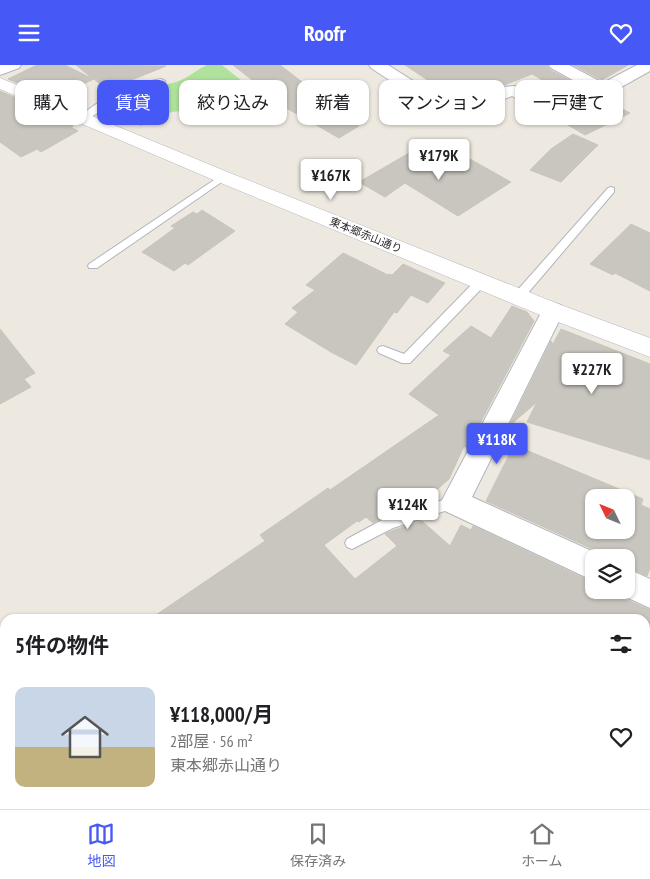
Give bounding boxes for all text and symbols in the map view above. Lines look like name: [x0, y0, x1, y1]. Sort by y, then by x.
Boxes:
icon: menu: [15, 19, 43, 47]
text: Roofr: [304, 19, 346, 47]
icon: heart: [607, 19, 635, 47]
chip: 購入: [15, 80, 87, 125]
chip: 賃貸: [97, 80, 169, 125]
chip: 絞り込み: [179, 80, 287, 125]
chip: 新着: [297, 80, 369, 125]
chip: マンション: [379, 80, 505, 125]
chip: 一戸建て: [515, 80, 623, 125]
pin: ¥179K: [404, 139, 474, 181]
text: ¥179K: [420, 145, 458, 165]
pin: ¥167K: [296, 159, 366, 201]
text: ¥167K: [312, 165, 350, 185]
street label: 東本郷赤山通り: [328, 214, 404, 256]
pin: ¥227K: [557, 353, 627, 395]
text: ¥227K: [573, 359, 611, 379]
pin: ¥118K: [462, 423, 532, 465]
text: ¥118K: [478, 429, 516, 449]
pin: ¥124K: [373, 487, 443, 530]
north arrow: [585, 489, 635, 539]
map controls: [585, 489, 635, 599]
text: ¥124K: [389, 494, 427, 514]
button: layers: [585, 549, 635, 599]
icon: filters: [607, 630, 635, 658]
text: 5件の物件: [15, 632, 109, 659]
text: ¥118,000/月: [170, 701, 273, 728]
icon: home: [55, 707, 115, 767]
icon: heart: [607, 723, 635, 751]
text: 2部屋 · 56 m²: [170, 731, 253, 751]
text: 東本郷赤山通り: [170, 755, 282, 775]
tab: 地図: [87, 820, 115, 870]
tab: 保存済み: [290, 820, 346, 870]
tab: ホーム: [521, 820, 563, 870]

